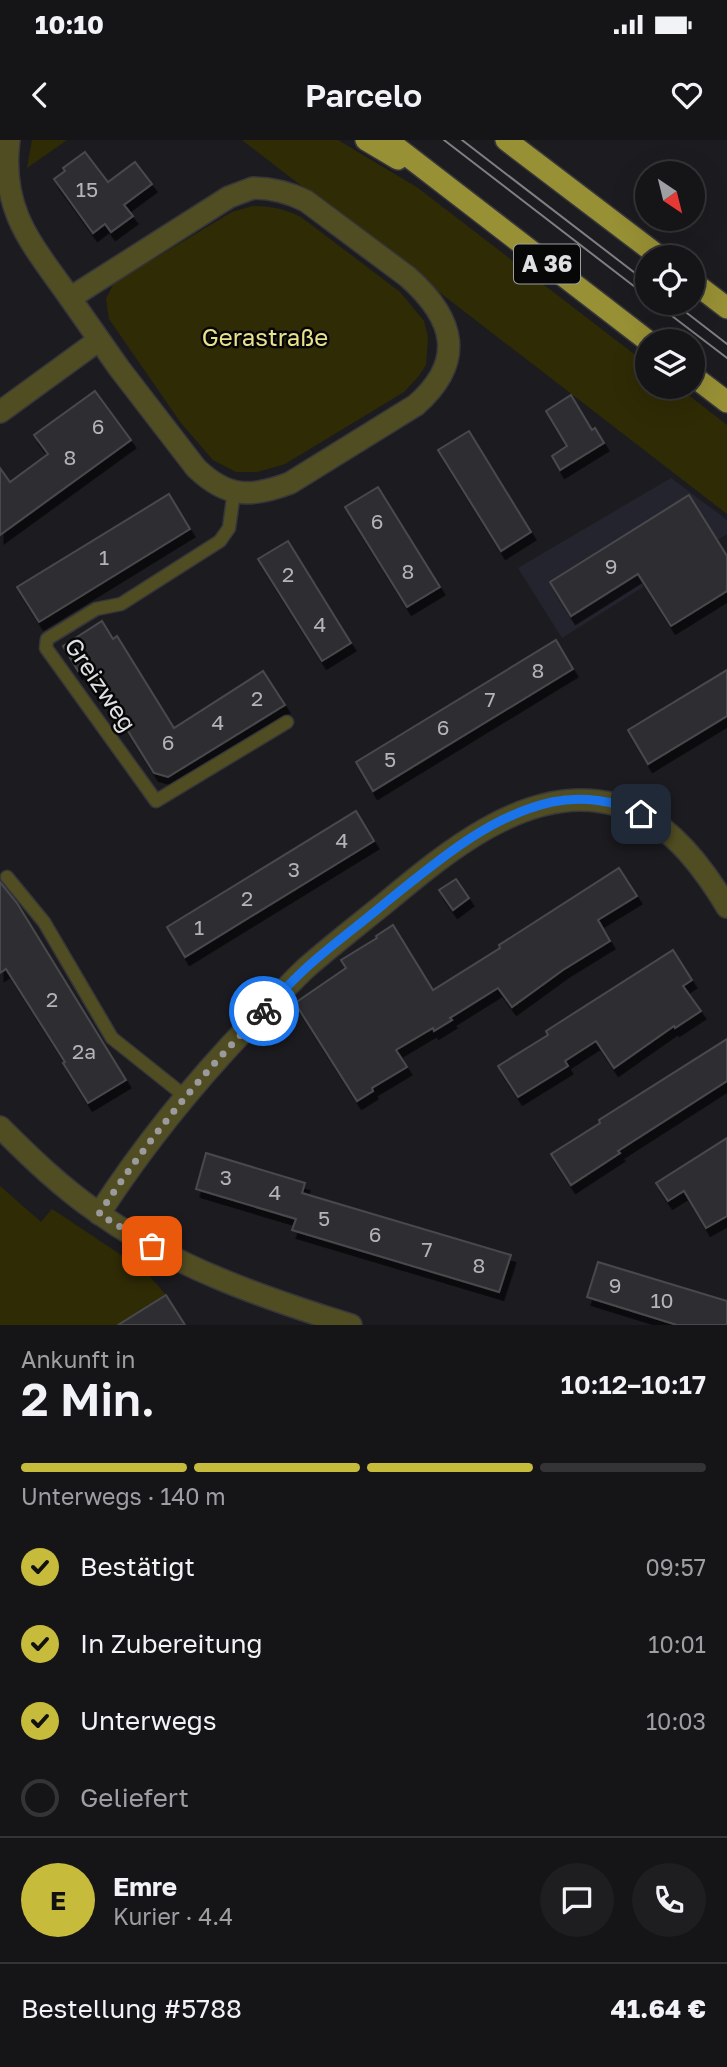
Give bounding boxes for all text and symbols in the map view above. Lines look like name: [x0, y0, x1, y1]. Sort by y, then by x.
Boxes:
text: 10:10: [35, 9, 104, 40]
icon: back: [21, 76, 59, 114]
text: Parcelo: [305, 76, 422, 114]
icon: heart: [668, 76, 706, 114]
north arrow: [635, 161, 705, 231]
map controls: [635, 161, 705, 399]
house number: 15: [76, 176, 98, 202]
road number: A 36: [514, 245, 580, 284]
button: locate: [635, 245, 705, 315]
park label: Gerastraße: [202, 322, 328, 351]
button: layers: [635, 329, 705, 399]
house number: 6: [92, 413, 104, 439]
house number: 8: [64, 444, 76, 470]
house number: 6: [371, 508, 383, 534]
house number: 1: [99, 544, 109, 570]
house number: 9: [605, 553, 617, 579]
house number: 8: [402, 558, 414, 584]
house number: 2: [282, 561, 294, 587]
house number: 4: [314, 611, 326, 637]
street label: Greizweg: [59, 632, 143, 737]
house number: 8: [532, 657, 544, 683]
house number: 2: [251, 685, 263, 711]
house number: 7: [484, 686, 496, 712]
house number: 4: [212, 709, 224, 735]
house number: 6: [437, 714, 449, 740]
house number: 6: [162, 729, 174, 755]
house number: 5: [384, 746, 396, 772]
pin: [611, 784, 671, 844]
icon: home: [622, 795, 660, 833]
house number: 4: [336, 827, 348, 853]
house number: 3: [288, 856, 300, 882]
house number: 2: [241, 885, 253, 911]
house number: 1: [194, 914, 204, 940]
courier: [229, 976, 299, 1046]
house number: 2: [46, 986, 58, 1012]
icon: bike: [245, 992, 283, 1030]
house number: 2a: [72, 1038, 96, 1064]
house number: 3: [220, 1164, 232, 1190]
house number: 4: [269, 1179, 281, 1205]
house number: 5: [318, 1205, 330, 1231]
pin: [122, 1216, 182, 1276]
house number: 6: [369, 1221, 381, 1247]
icon: bag: [133, 1227, 171, 1265]
house number: 7: [421, 1236, 433, 1262]
house number: 8: [473, 1252, 485, 1278]
house number: 9: [609, 1272, 621, 1298]
house number: 10: [650, 1287, 674, 1313]
text: Ankunft in: [21, 1345, 136, 1373]
text: 10:12–10:17: [561, 1369, 706, 1400]
text: 2 Min.: [21, 1371, 155, 1426]
text: Unterwegs · 140 m: [21, 1482, 226, 1510]
icon: check: [21, 1548, 59, 1586]
text: Bestätigt: [80, 1551, 195, 1582]
text: 09:57: [645, 1553, 706, 1581]
icon: check: [21, 1625, 59, 1663]
text: In Zubereitung: [80, 1628, 263, 1659]
text: 10:01: [648, 1630, 706, 1658]
icon: check: [21, 1702, 59, 1740]
text: Unterwegs: [80, 1705, 217, 1736]
text: 10:03: [646, 1707, 706, 1735]
text: Geliefert: [80, 1782, 189, 1813]
button: chat: [540, 1863, 614, 1937]
button: phone: [632, 1863, 706, 1937]
text: Emre: [113, 1871, 177, 1902]
text: E: [50, 1885, 66, 1916]
text: Kurier · 4.4: [113, 1902, 233, 1930]
text: Bestellung #5788: [21, 1993, 242, 2024]
text: 41.64 €: [610, 1993, 706, 2024]

